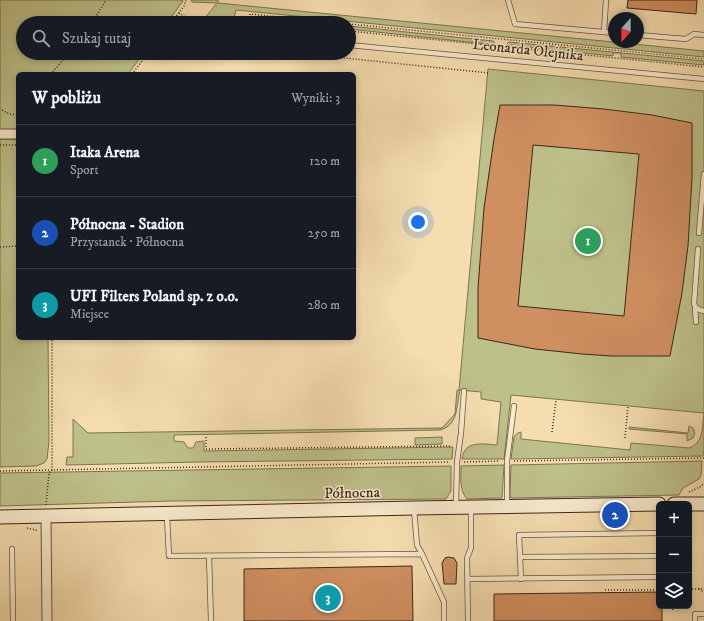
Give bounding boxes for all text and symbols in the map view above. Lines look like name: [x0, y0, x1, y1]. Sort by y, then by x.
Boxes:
north arrow: [608, 12, 644, 48]
search box: [16, 16, 356, 60]
icon: search: [30, 27, 52, 49]
text: Szukaj tutaj: [62, 29, 131, 48]
street label: Leonarda Olejnika: [472, 35, 585, 65]
text: W pobliżu: [32, 87, 101, 109]
text: Wyniki: 3: [291, 90, 340, 106]
text: Itaka Arena: [70, 143, 140, 162]
text: 1: [43, 153, 47, 169]
text: 120 m: [309, 153, 340, 169]
text: Sport: [70, 162, 99, 178]
your location: [408, 212, 428, 232]
text: Północna - Stadion: [70, 215, 184, 234]
text: 2: [42, 225, 48, 241]
text: 250 m: [308, 225, 340, 241]
pin: 1: [575, 226, 601, 256]
text: Przystanek · Północna: [70, 234, 184, 250]
text: UFI Filters Poland sp. z o.o.: [70, 287, 238, 306]
text: 3: [43, 297, 47, 313]
text: 280 m: [308, 297, 340, 313]
text: Miejsce: [70, 306, 109, 322]
street label: Północna: [324, 483, 381, 503]
pin: 2: [602, 500, 628, 530]
map controls: [656, 501, 692, 609]
button: +: [656, 501, 692, 537]
button: −: [656, 537, 692, 573]
button: layers: [656, 573, 692, 609]
pin: 3: [315, 583, 341, 613]

